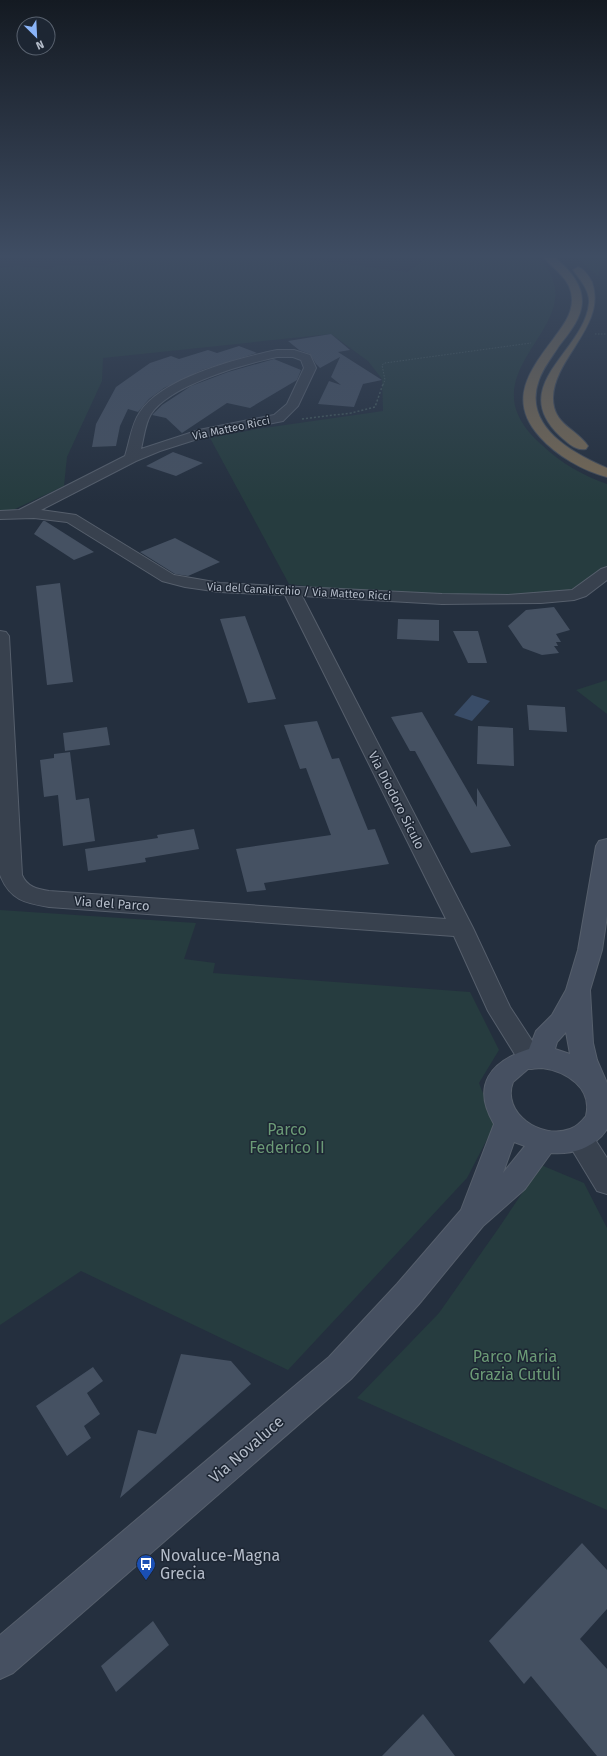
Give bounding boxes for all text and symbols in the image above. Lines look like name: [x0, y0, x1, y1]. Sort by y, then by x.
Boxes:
north arrow: [16, 16, 56, 56]
text: N: [34, 37, 46, 52]
street label: Via Matteo Ricci: [191, 414, 271, 443]
street label: Via del Canalicchio / Via Matteo Ricci: [207, 580, 391, 603]
street label: Via Diodoro Siculo: [365, 749, 428, 852]
street label: Via del Parco: [74, 893, 150, 914]
park label: Parco Federico II: [249, 1120, 325, 1157]
park label: Parco Maria Grazia Cutuli: [469, 1347, 561, 1384]
street label: Via Novaluce: [205, 1412, 288, 1487]
place label: Novaluce-Magna Grecia: [160, 1546, 280, 1583]
bus stop icon: Novaluce-Magna Grecia: [135, 1553, 157, 1581]

